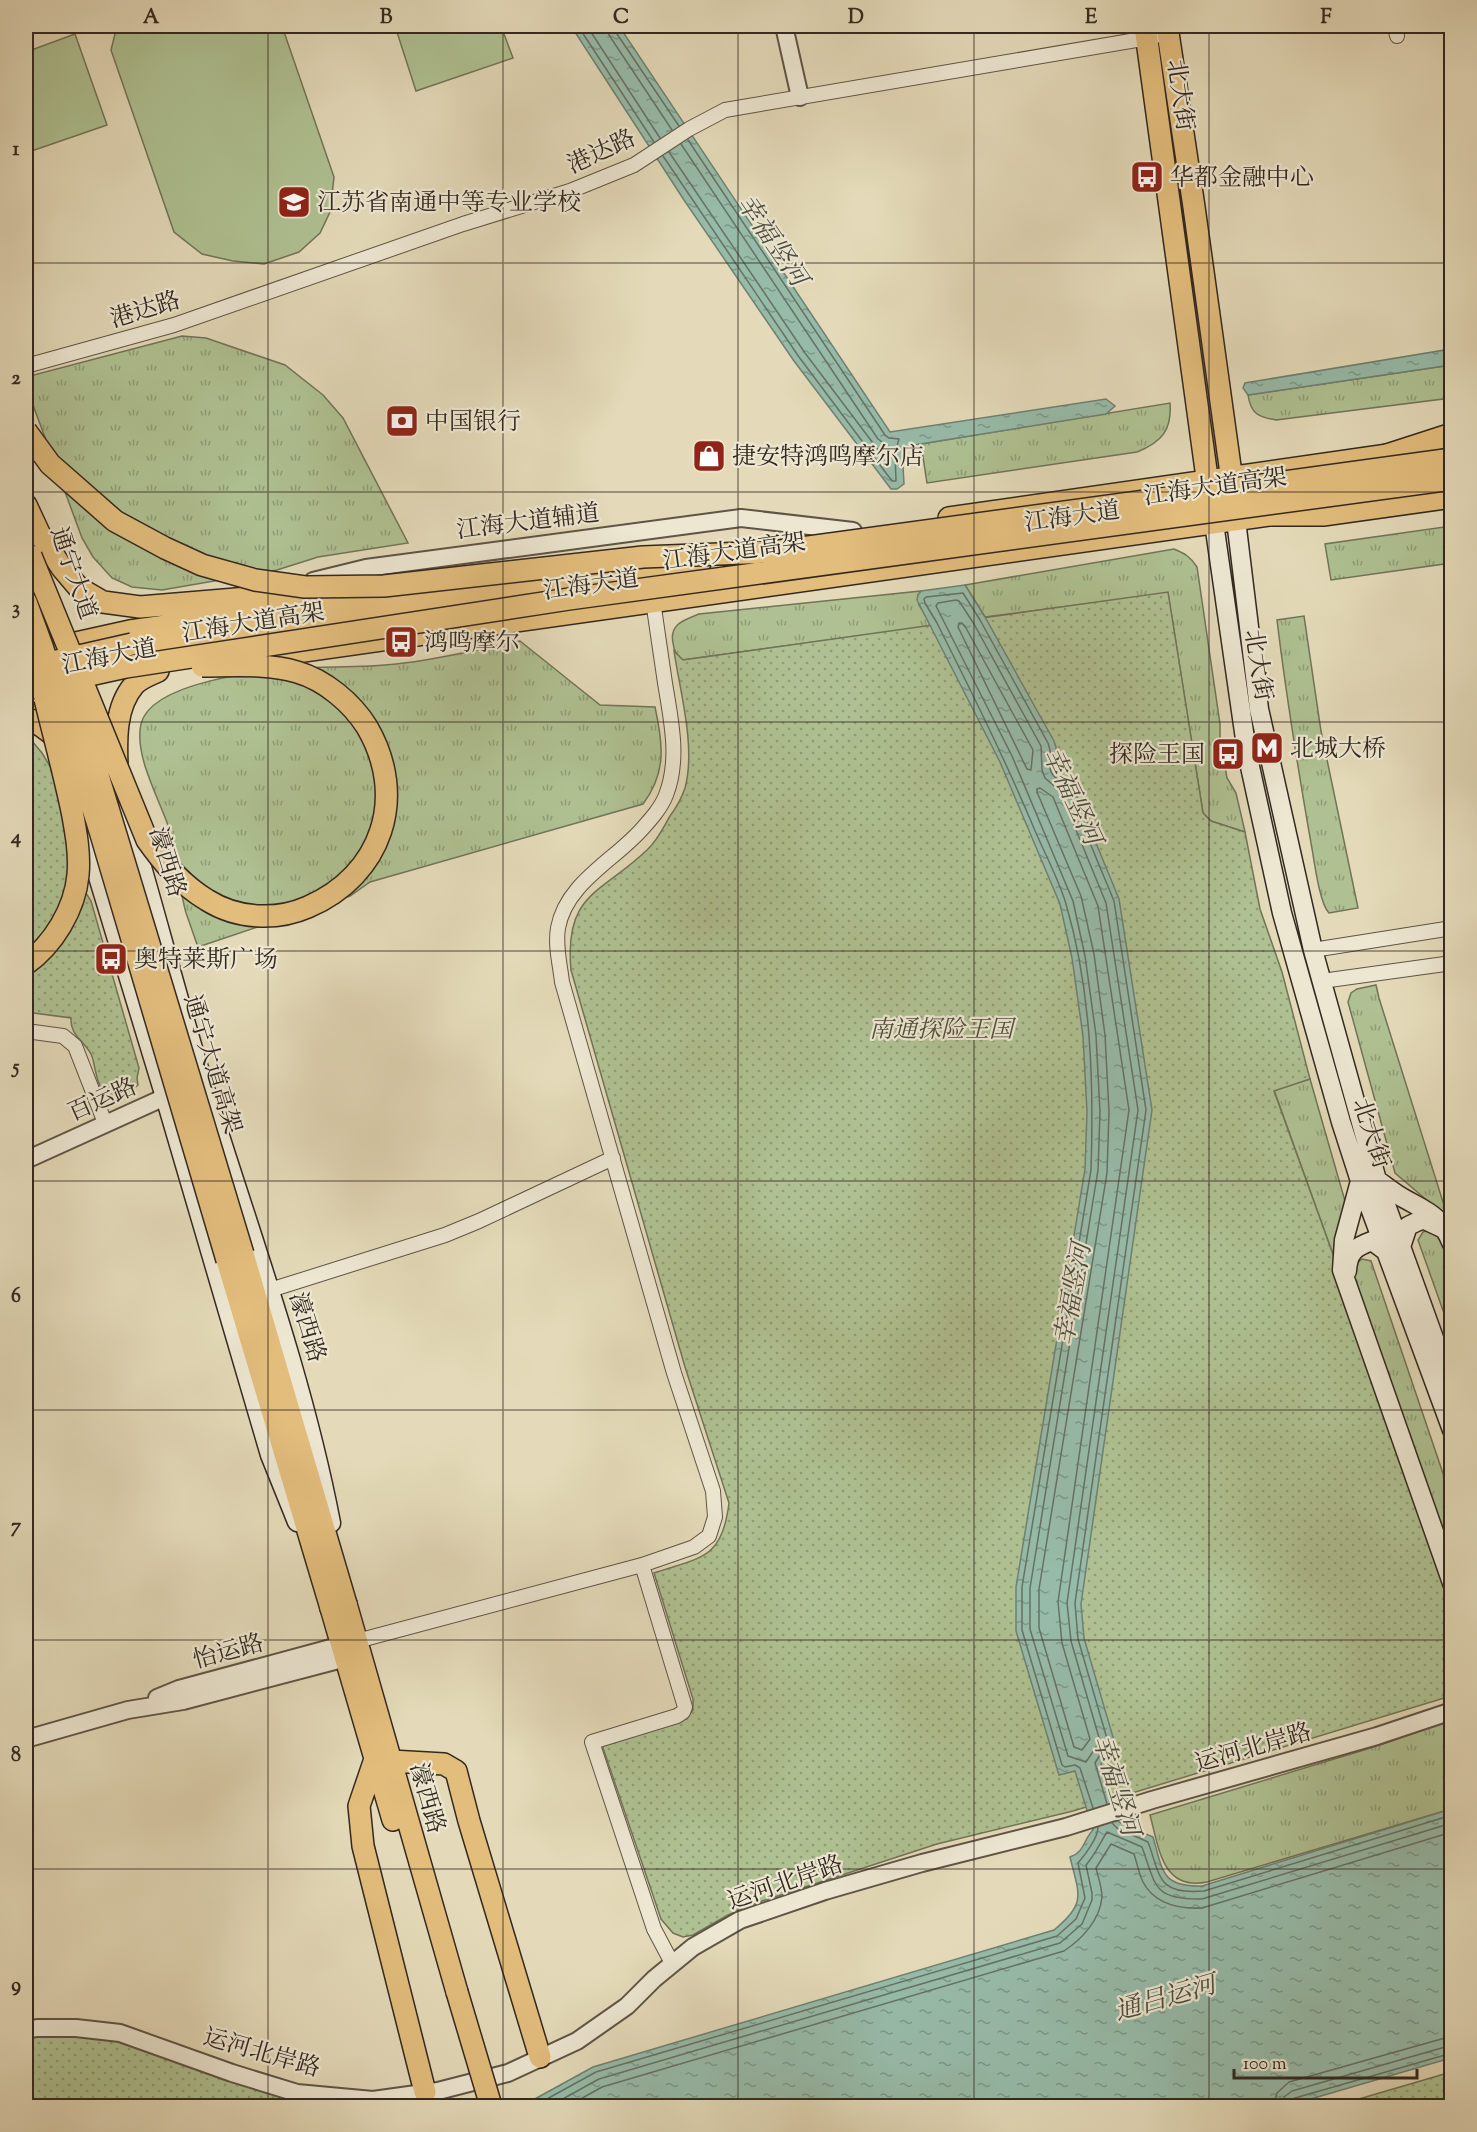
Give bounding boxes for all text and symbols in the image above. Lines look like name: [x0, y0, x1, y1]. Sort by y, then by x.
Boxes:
text: A: [143, 4, 160, 33]
text: B: [380, 4, 393, 33]
text: C: [613, 4, 629, 33]
text: D: [848, 4, 864, 33]
text: E: [1085, 4, 1098, 33]
text: F: [1320, 4, 1332, 33]
street label: 北大街: [1157, 57, 1201, 133]
street label: 港达路: [562, 122, 642, 183]
text: 1: [13, 136, 20, 165]
bus stop icon: 华都金融中心: [1129, 159, 1165, 195]
place label: 华都金融中心: [1170, 162, 1314, 196]
school or university icon: 江苏省南通中等专业学校: [276, 184, 312, 220]
place label: 江苏省南通中等专业学校: [317, 187, 581, 221]
water label: 幸福竖河: [727, 188, 818, 298]
street label: 港达路: [106, 284, 185, 338]
text: 2: [11, 365, 21, 394]
bank icon: 中国银行: [384, 403, 420, 439]
place label: 中国银行: [425, 406, 521, 440]
shop icon: 捷安特鸿鸣摩尔店: [691, 438, 727, 474]
place label: 捷安特鸿鸣摩尔店: [732, 441, 924, 475]
street label: 江海大道高架: [1142, 461, 1289, 515]
street label: 江海大道: [1022, 494, 1122, 541]
street label: 江海大道辅道: [455, 497, 602, 549]
street label: 通宁大道: [40, 523, 104, 625]
street label: 江海大道高架: [661, 526, 808, 580]
street label: 江海大道: [541, 562, 641, 609]
text: 3: [12, 595, 20, 624]
street label: 江海大道高架: [180, 596, 327, 652]
bus stop icon: 鸿鸣摩尔: [383, 624, 419, 660]
place label: 鸿鸣摩尔: [424, 627, 520, 661]
street label: 北大街: [1235, 627, 1279, 704]
street label: 江海大道: [59, 632, 160, 684]
metro station icon: 北城大桥: [1249, 730, 1285, 766]
place label: 北城大桥: [1290, 733, 1386, 767]
bus stop icon: 探险王国: [1210, 736, 1246, 772]
place label: 探险王国: [1109, 739, 1205, 773]
water label: 幸福竖河: [1032, 742, 1111, 856]
street label: 濠西路: [139, 823, 193, 902]
text: 4: [10, 824, 21, 853]
bus stop icon: 奥特莱斯广场: [93, 941, 129, 977]
place label: 奥特莱斯广场: [134, 944, 278, 978]
street label: 通宁大道高架: [174, 991, 248, 1138]
park label: 南通探险王国: [869, 1014, 1017, 1048]
text: 5: [11, 1054, 20, 1083]
street label: 百运路: [63, 1071, 143, 1131]
street label: 北大街: [1343, 1094, 1397, 1173]
water label: 幸福竖河: [1047, 1236, 1102, 1349]
text: 6: [11, 1283, 21, 1312]
street label: 濠西路: [279, 1288, 333, 1367]
text: 7: [11, 1513, 22, 1542]
street label: 怡运路: [189, 1627, 268, 1679]
street label: 运河北岸路: [1191, 1716, 1316, 1782]
water label: 幸福竖河: [1082, 1731, 1149, 1845]
text: 8: [11, 1742, 21, 1771]
street label: 濠西路: [400, 1759, 452, 1838]
street label: 运河北岸路: [723, 1848, 848, 1919]
water label: 通吕运河: [1111, 1966, 1225, 2032]
text: 9: [11, 1972, 21, 2001]
street label: 运河北岸路: [199, 2021, 324, 2087]
scale bar: [1234, 2042, 1417, 2080]
text: 100 m: [1243, 2052, 1287, 2078]

